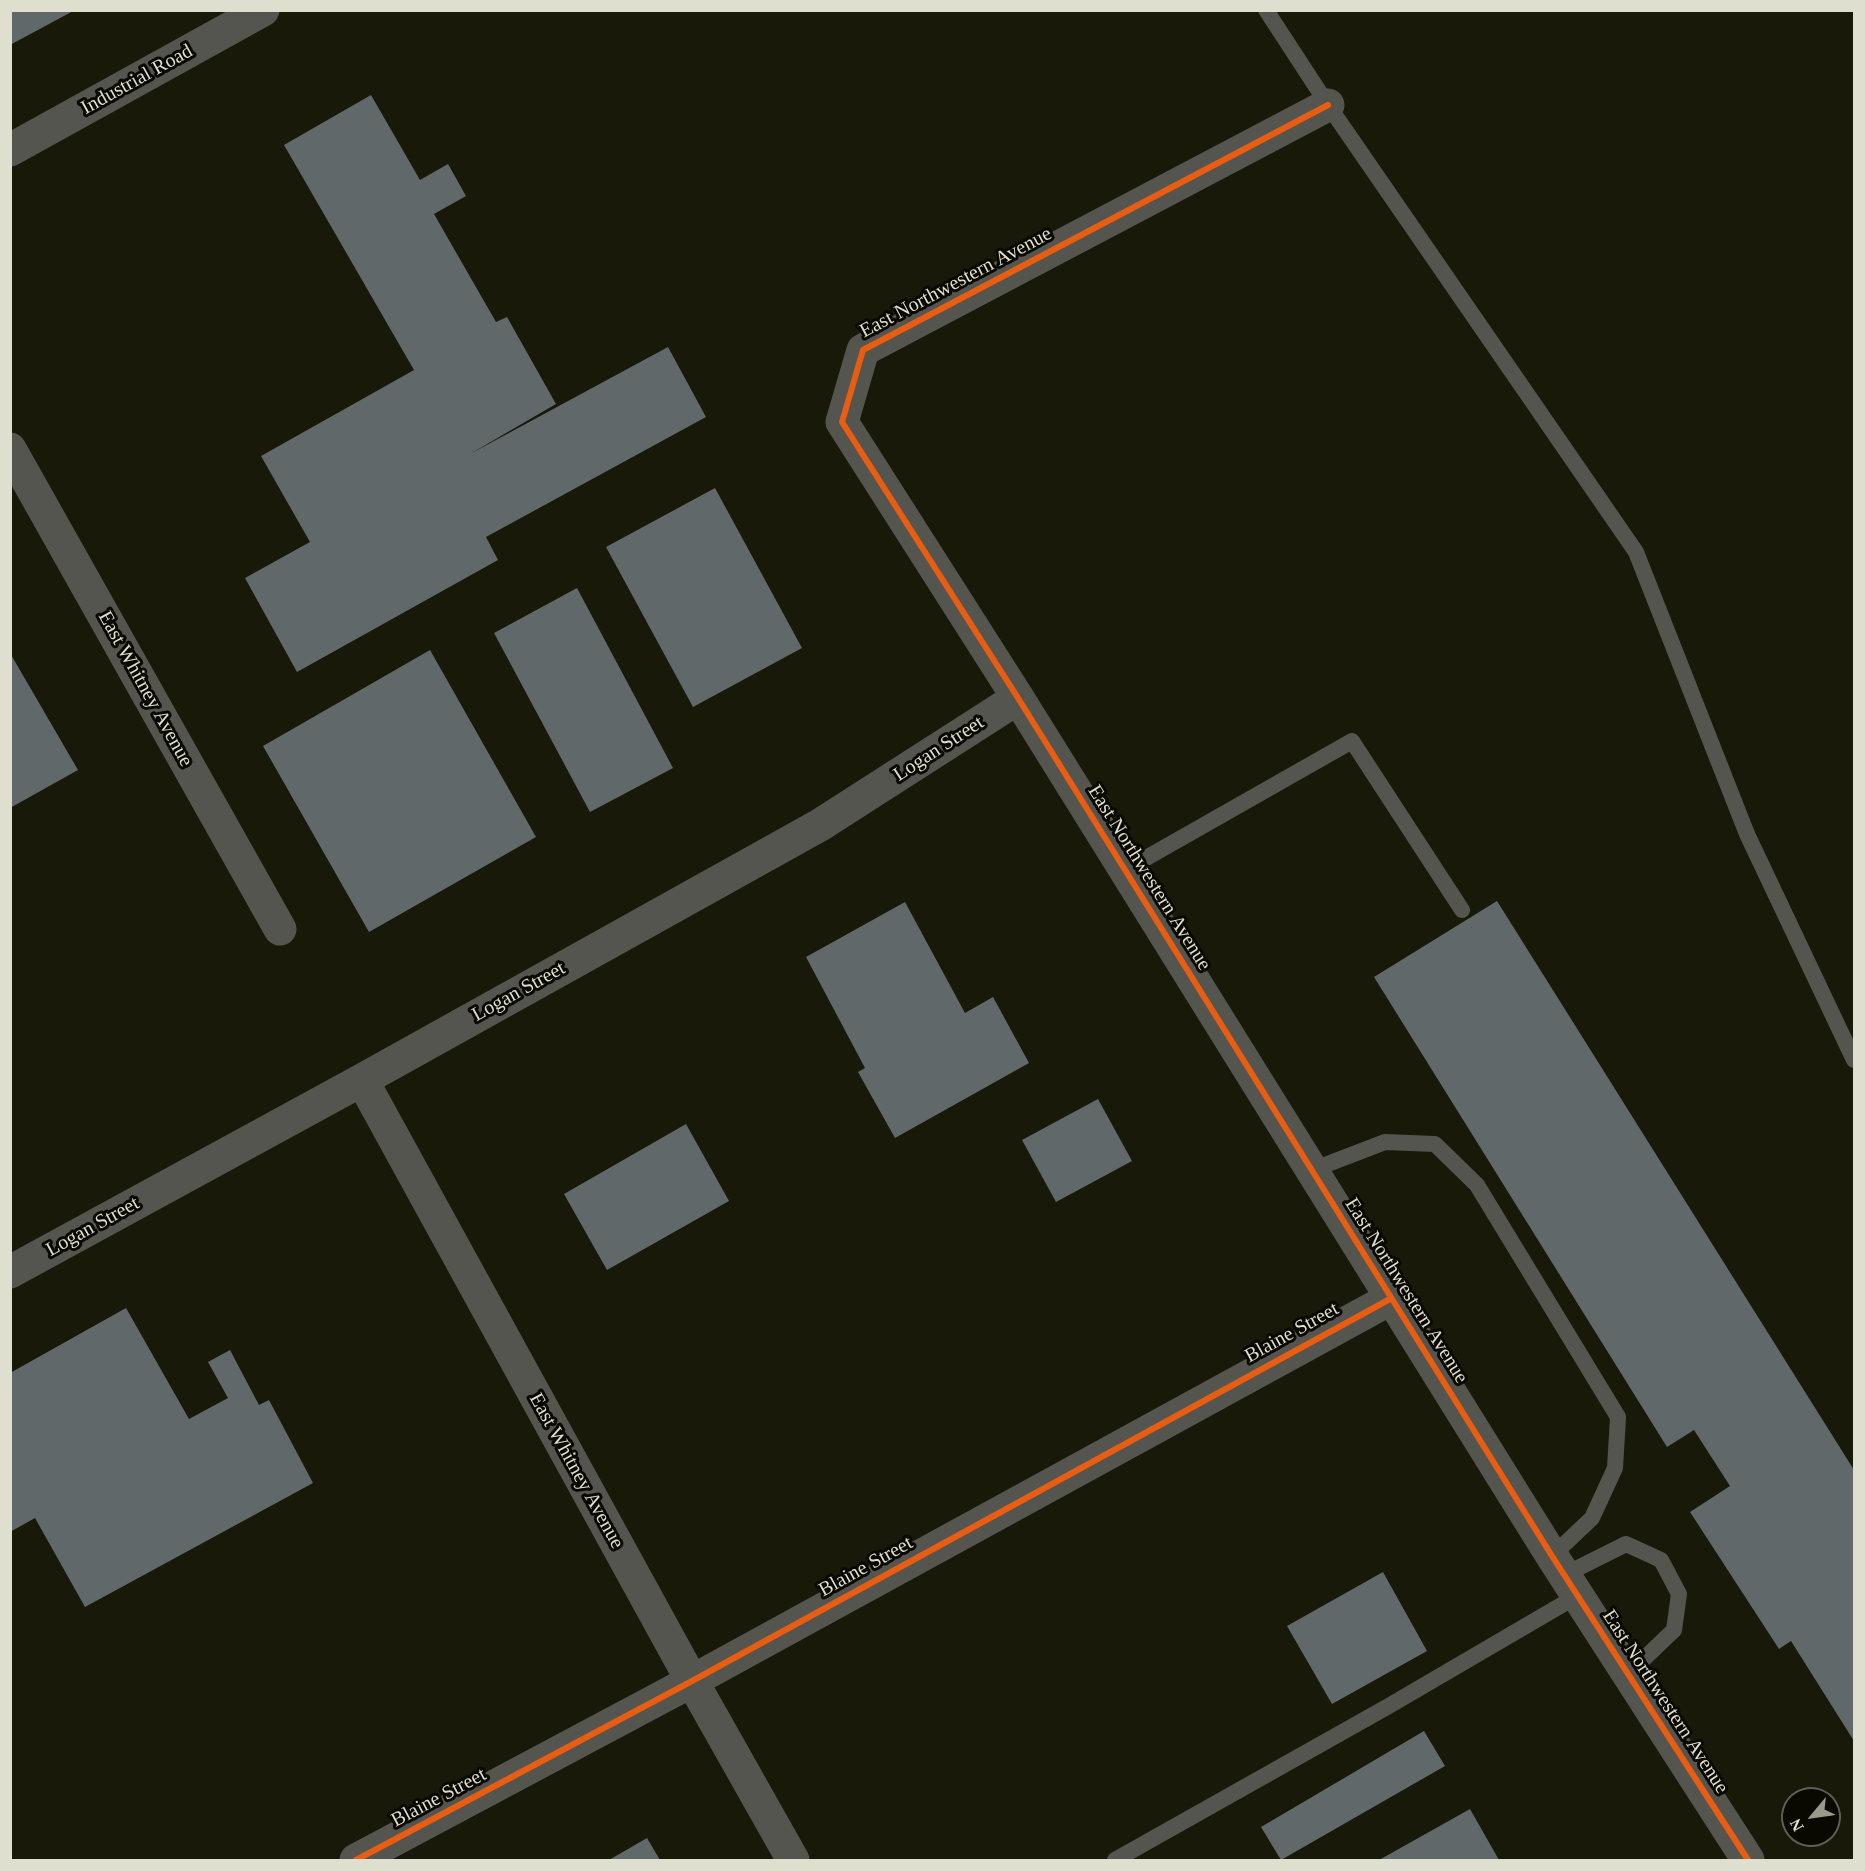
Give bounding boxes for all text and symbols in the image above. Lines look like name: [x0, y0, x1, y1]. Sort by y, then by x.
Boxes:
street label: Industrial Road: [77, 39, 197, 121]
street label: East Northwestern Avenue: [856, 222, 1056, 344]
street label: East Whitney Avenue: [92, 607, 198, 771]
street label: Logan Street: [889, 711, 989, 787]
street label: East Northwestern Avenue: [1082, 781, 1216, 975]
street label: Logan Street: [468, 957, 570, 1027]
street label: Logan Street: [42, 1192, 144, 1262]
street label: East Northwestern Avenue: [1339, 1194, 1473, 1388]
street label: Blaine Street: [1241, 1297, 1343, 1369]
street label: East Whitney Avenue: [523, 1389, 629, 1553]
street label: Blaine Street: [815, 1531, 917, 1603]
street label: East Northwestern Avenue: [1597, 1606, 1733, 1798]
street label: Blaine Street: [388, 1763, 490, 1833]
north arrow: [1781, 1787, 1841, 1847]
text: N: [1786, 1816, 1807, 1834]

